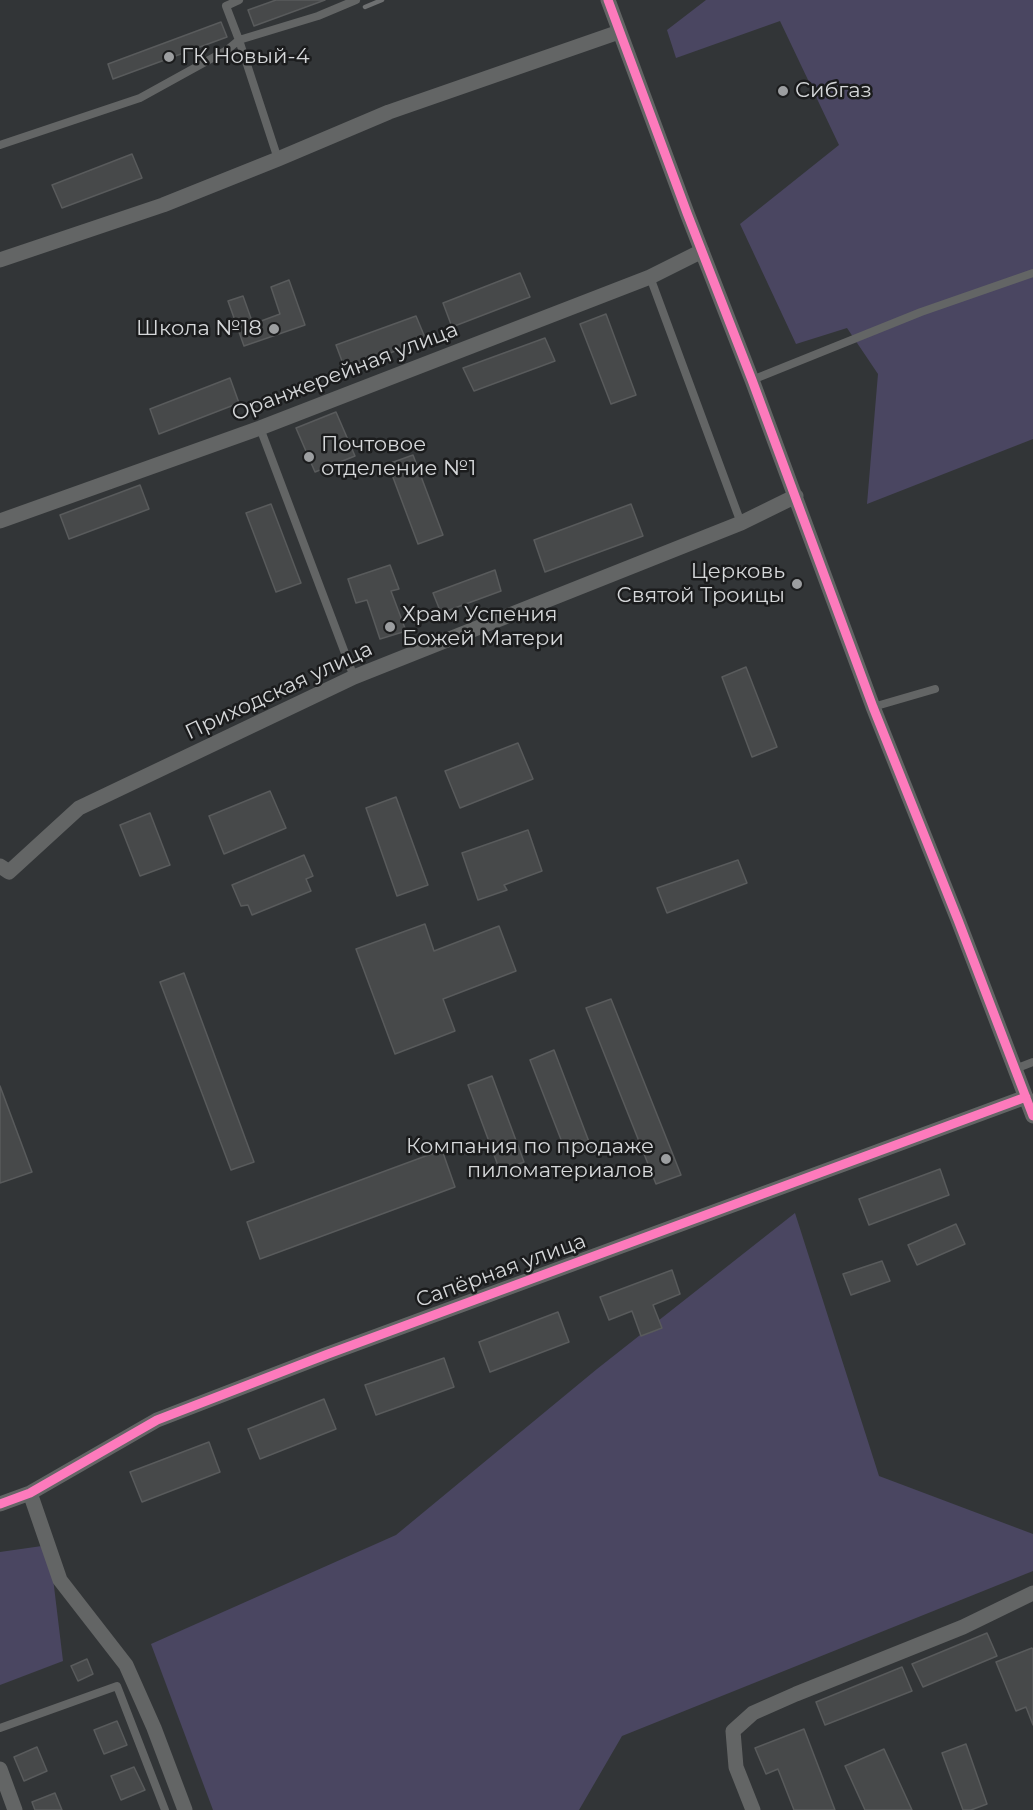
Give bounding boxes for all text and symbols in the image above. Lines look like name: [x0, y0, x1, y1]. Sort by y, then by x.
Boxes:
place label: ГК Новый-4: [181, 44, 310, 70]
marker: ГК Новый-4: [162, 50, 176, 64]
place label: Сибгаз: [795, 78, 872, 104]
marker: Сибгаз: [776, 84, 790, 98]
place label: Школа №18: [136, 316, 262, 342]
street label: Оранжерейная улица: [228, 317, 462, 427]
marker: Школа №18: [267, 322, 281, 336]
place label: Почтовое отделение №1: [321, 432, 476, 482]
marker: Почтовое отделение №1: [302, 450, 316, 464]
place label: Церковь Святой Троицы: [617, 559, 785, 609]
marker: Церковь Святой Троицы: [790, 577, 804, 591]
place label: Храм Успения Божей Матери: [402, 602, 564, 652]
marker: Храм Успения Божей Матери: [383, 620, 397, 634]
street label: Приходская улица: [181, 637, 377, 745]
place label: Компания по продаже пиломатериалов: [406, 1134, 654, 1184]
marker: Компания по продаже пиломатериалов: [659, 1152, 673, 1166]
street label: Сапёрная улица: [413, 1229, 589, 1313]

